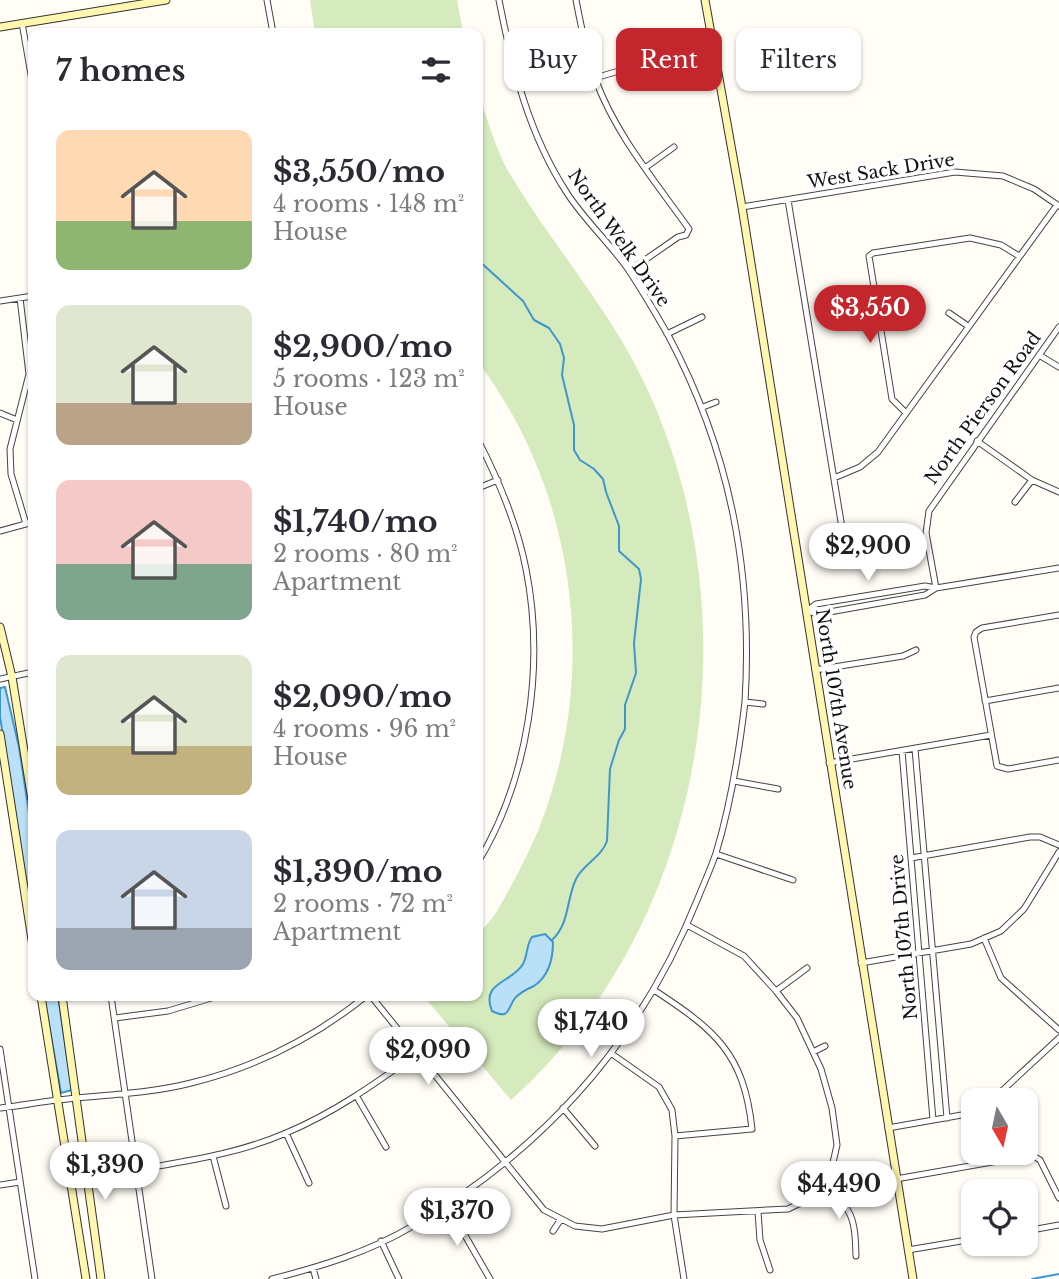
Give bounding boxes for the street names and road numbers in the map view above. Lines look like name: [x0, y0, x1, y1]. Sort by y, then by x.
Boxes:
street label: West Sack Drive: [805, 148, 956, 194]
street label: North Welk Drive: [563, 165, 675, 311]
street label: North Pierson Road: [920, 327, 1046, 489]
street label: North 107th Avenue: [811, 607, 861, 791]
street label: North 107th Drive: [886, 853, 922, 1021]

